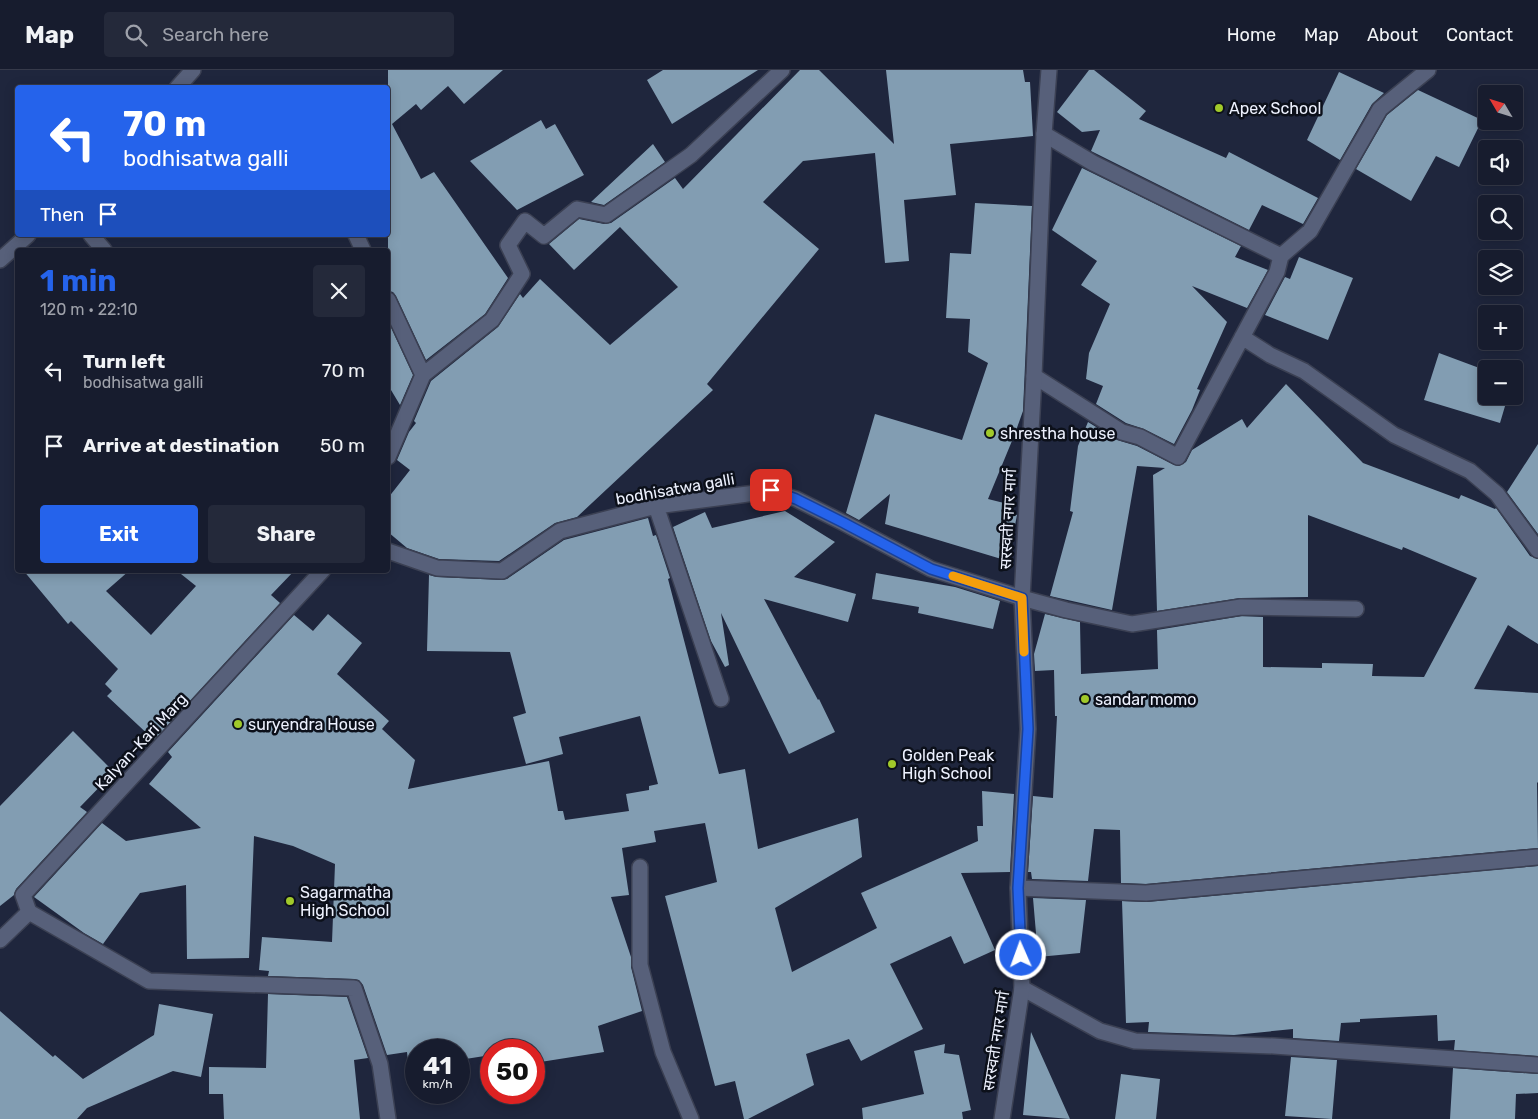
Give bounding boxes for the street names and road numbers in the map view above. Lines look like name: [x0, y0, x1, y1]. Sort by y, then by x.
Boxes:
street label: सरस्वती नगर मार्ग: [996, 467, 1020, 570]
street label: bodhisatwa galli: [614, 469, 736, 509]
street label: Kalyan-Kari Marg: [91, 689, 191, 795]
street label: सरस्वती नगर मार्ग: [979, 989, 1013, 1092]

